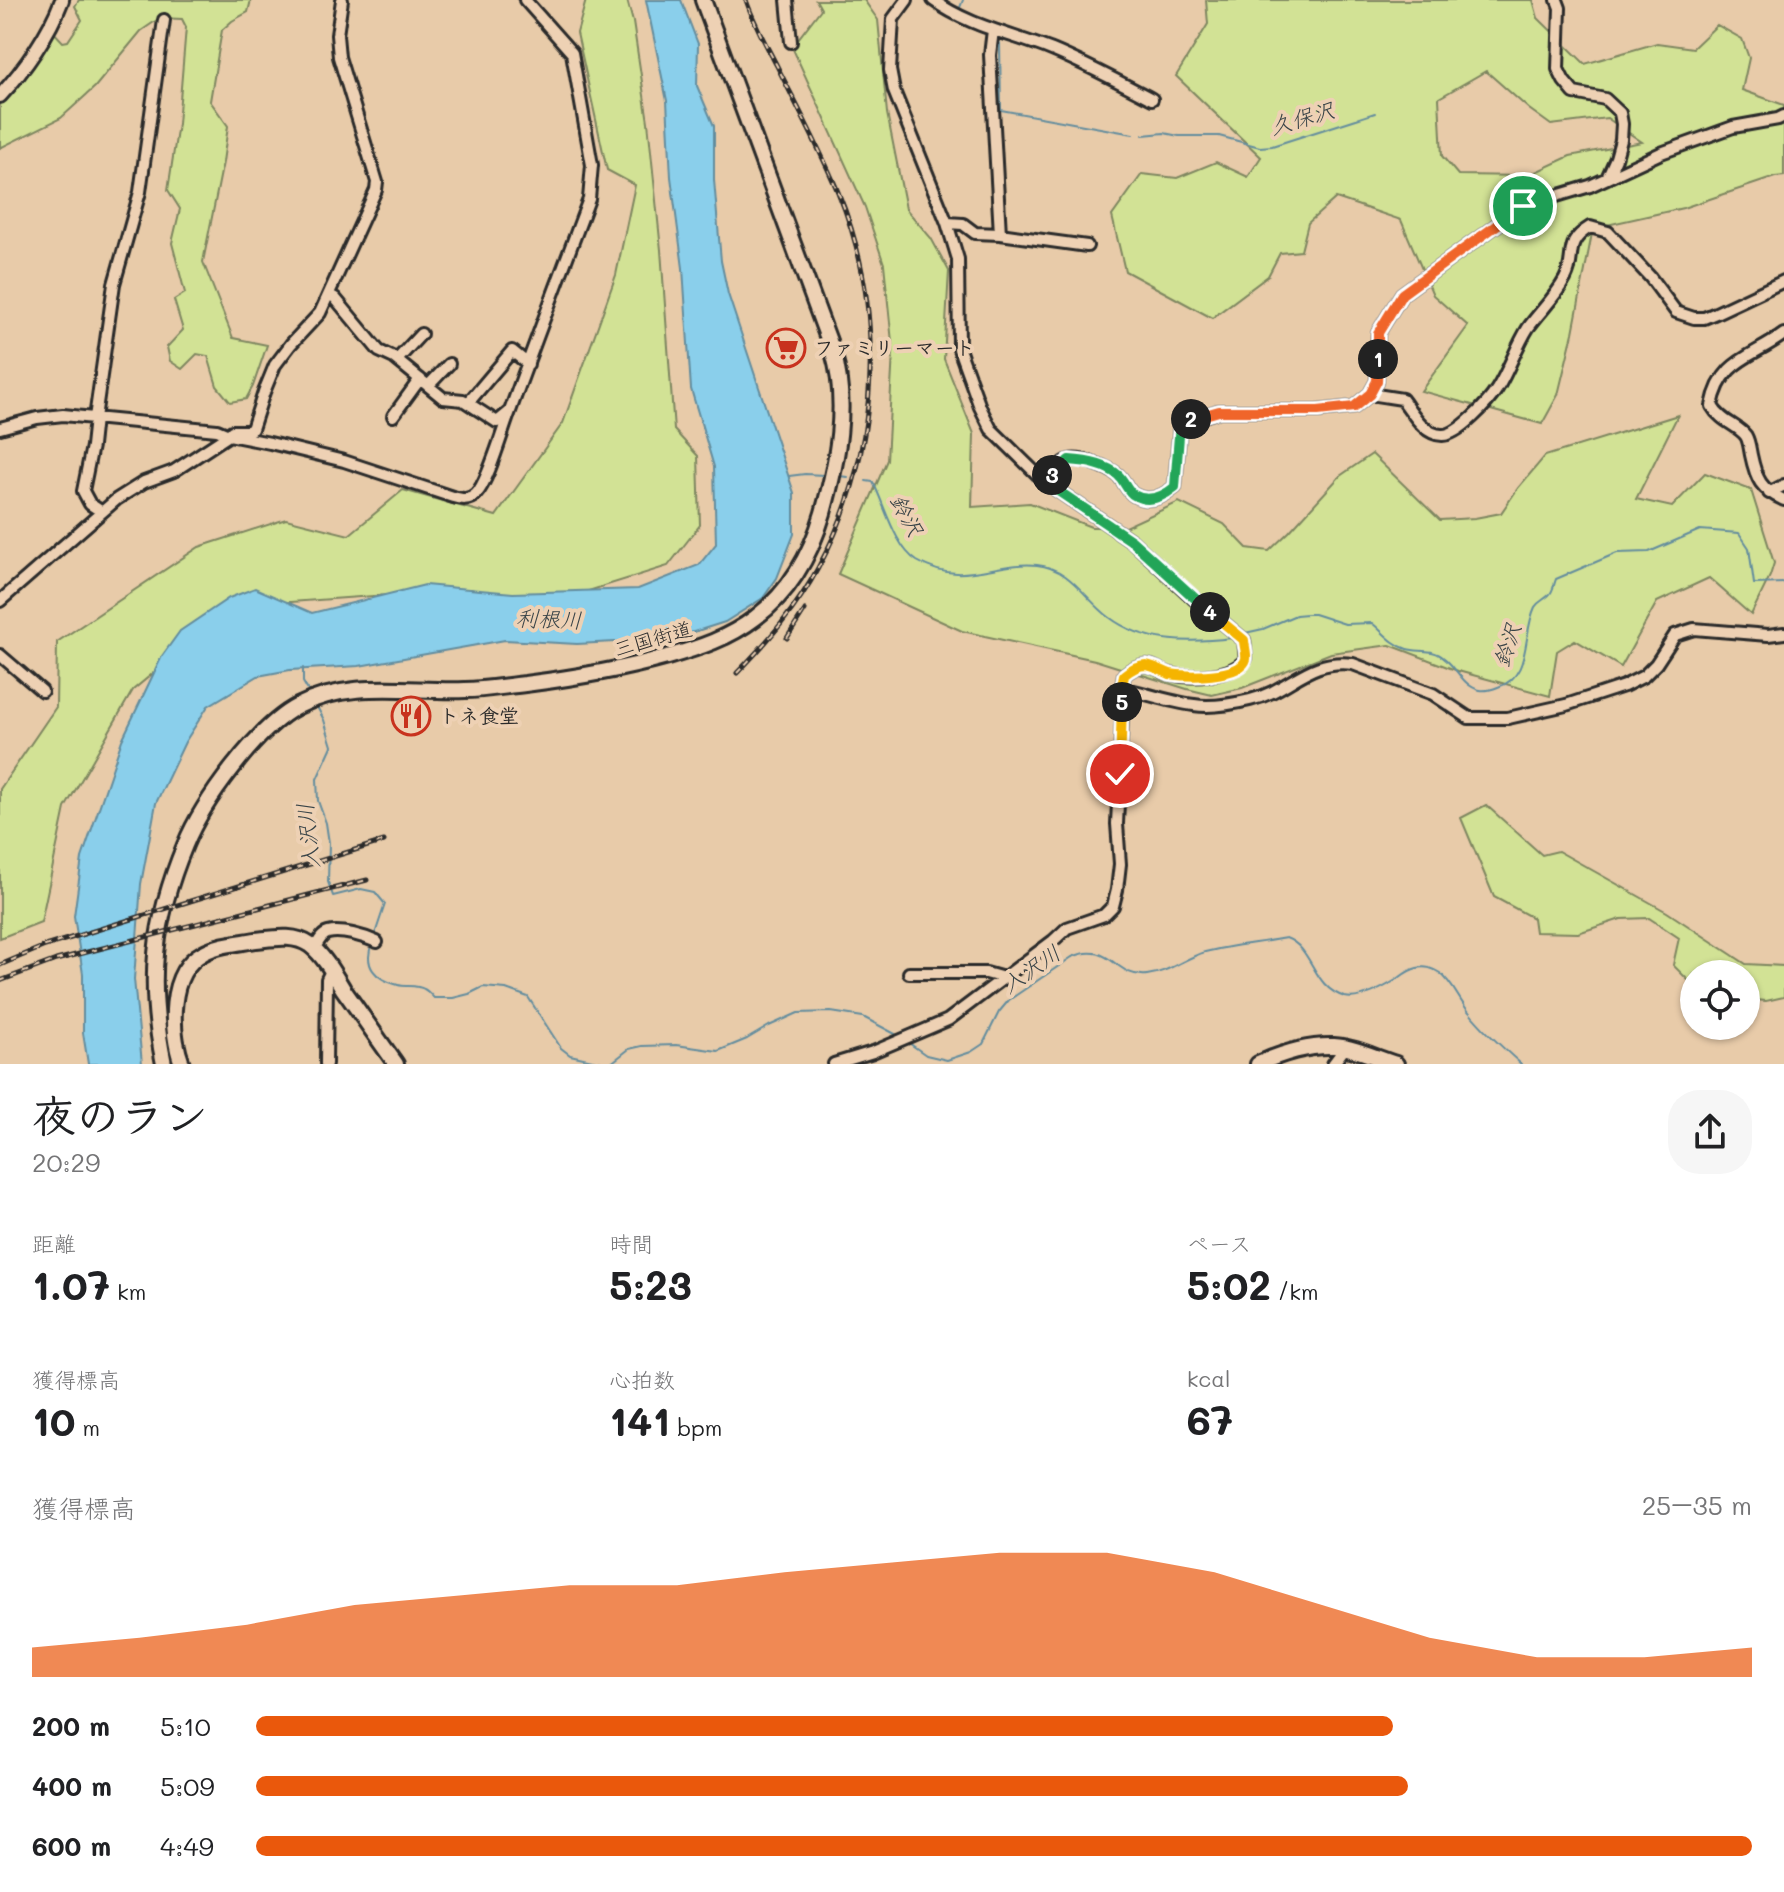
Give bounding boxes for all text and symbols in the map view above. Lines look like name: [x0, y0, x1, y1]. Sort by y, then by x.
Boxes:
water label: 久保沢: [1266, 94, 1339, 141]
pin: [1489, 172, 1557, 240]
icon: arrive: [1501, 184, 1545, 228]
supermarket icon: ファミリーマート: [765, 327, 807, 369]
place label: ファミリーマート: [814, 334, 975, 360]
pin: 1: [1358, 339, 1398, 379]
text: 1: [1373, 344, 1383, 373]
pin: 2: [1171, 399, 1211, 439]
text: 2: [1185, 404, 1197, 433]
pin: 3: [1032, 455, 1072, 495]
text: 3: [1045, 460, 1059, 489]
water label: 鈴沢: [884, 489, 931, 542]
pin: 4: [1190, 592, 1230, 632]
text: 4: [1203, 597, 1217, 626]
water label: 利根川: [516, 603, 583, 634]
street label: 三国街道: [611, 615, 695, 662]
water label: 鈴沢: [1486, 618, 1527, 670]
pin: 5: [1102, 682, 1142, 722]
text: 5: [1116, 687, 1128, 716]
restaurant icon: トネ食堂: [390, 695, 432, 737]
place label: トネ食堂: [439, 702, 519, 728]
pin: [1086, 740, 1154, 808]
icon: check: [1098, 752, 1142, 796]
water label: 入沢川: [290, 802, 325, 870]
water label: 入沢川: [995, 938, 1066, 999]
map controls: [1680, 960, 1760, 1040]
button: locate: [1680, 960, 1760, 1040]
text: 夜のラン: [32, 1086, 208, 1143]
button: share: [1668, 1090, 1752, 1174]
text: 20:29: [32, 1145, 100, 1179]
text: 距離: [32, 1229, 76, 1258]
text: 時間: [609, 1229, 653, 1258]
text: ペース: [1187, 1229, 1251, 1258]
text: 1.07: [32, 1258, 110, 1310]
text: 5:23: [609, 1258, 692, 1310]
text: 5:02: [1187, 1258, 1271, 1310]
text: km: [110, 1277, 146, 1306]
text: /km: [1271, 1277, 1319, 1306]
text: kcal: [1187, 1364, 1231, 1393]
text: 獲得標高: [32, 1365, 120, 1394]
text: 心拍数: [609, 1365, 675, 1394]
text: 67: [1187, 1393, 1233, 1445]
text: 10: [32, 1394, 75, 1446]
text: 141: [609, 1394, 670, 1446]
text: m: [75, 1413, 100, 1442]
text: bpm: [670, 1413, 722, 1442]
text: 25–35 m: [1642, 1488, 1752, 1522]
text: 獲得標高: [32, 1491, 136, 1525]
text: 200 m: [32, 1709, 110, 1743]
text: 5:10: [160, 1709, 211, 1743]
text: 400 m: [32, 1769, 112, 1803]
text: 5:09: [160, 1769, 215, 1803]
text: 600 m: [32, 1829, 111, 1863]
text: 4:49: [160, 1829, 214, 1863]

